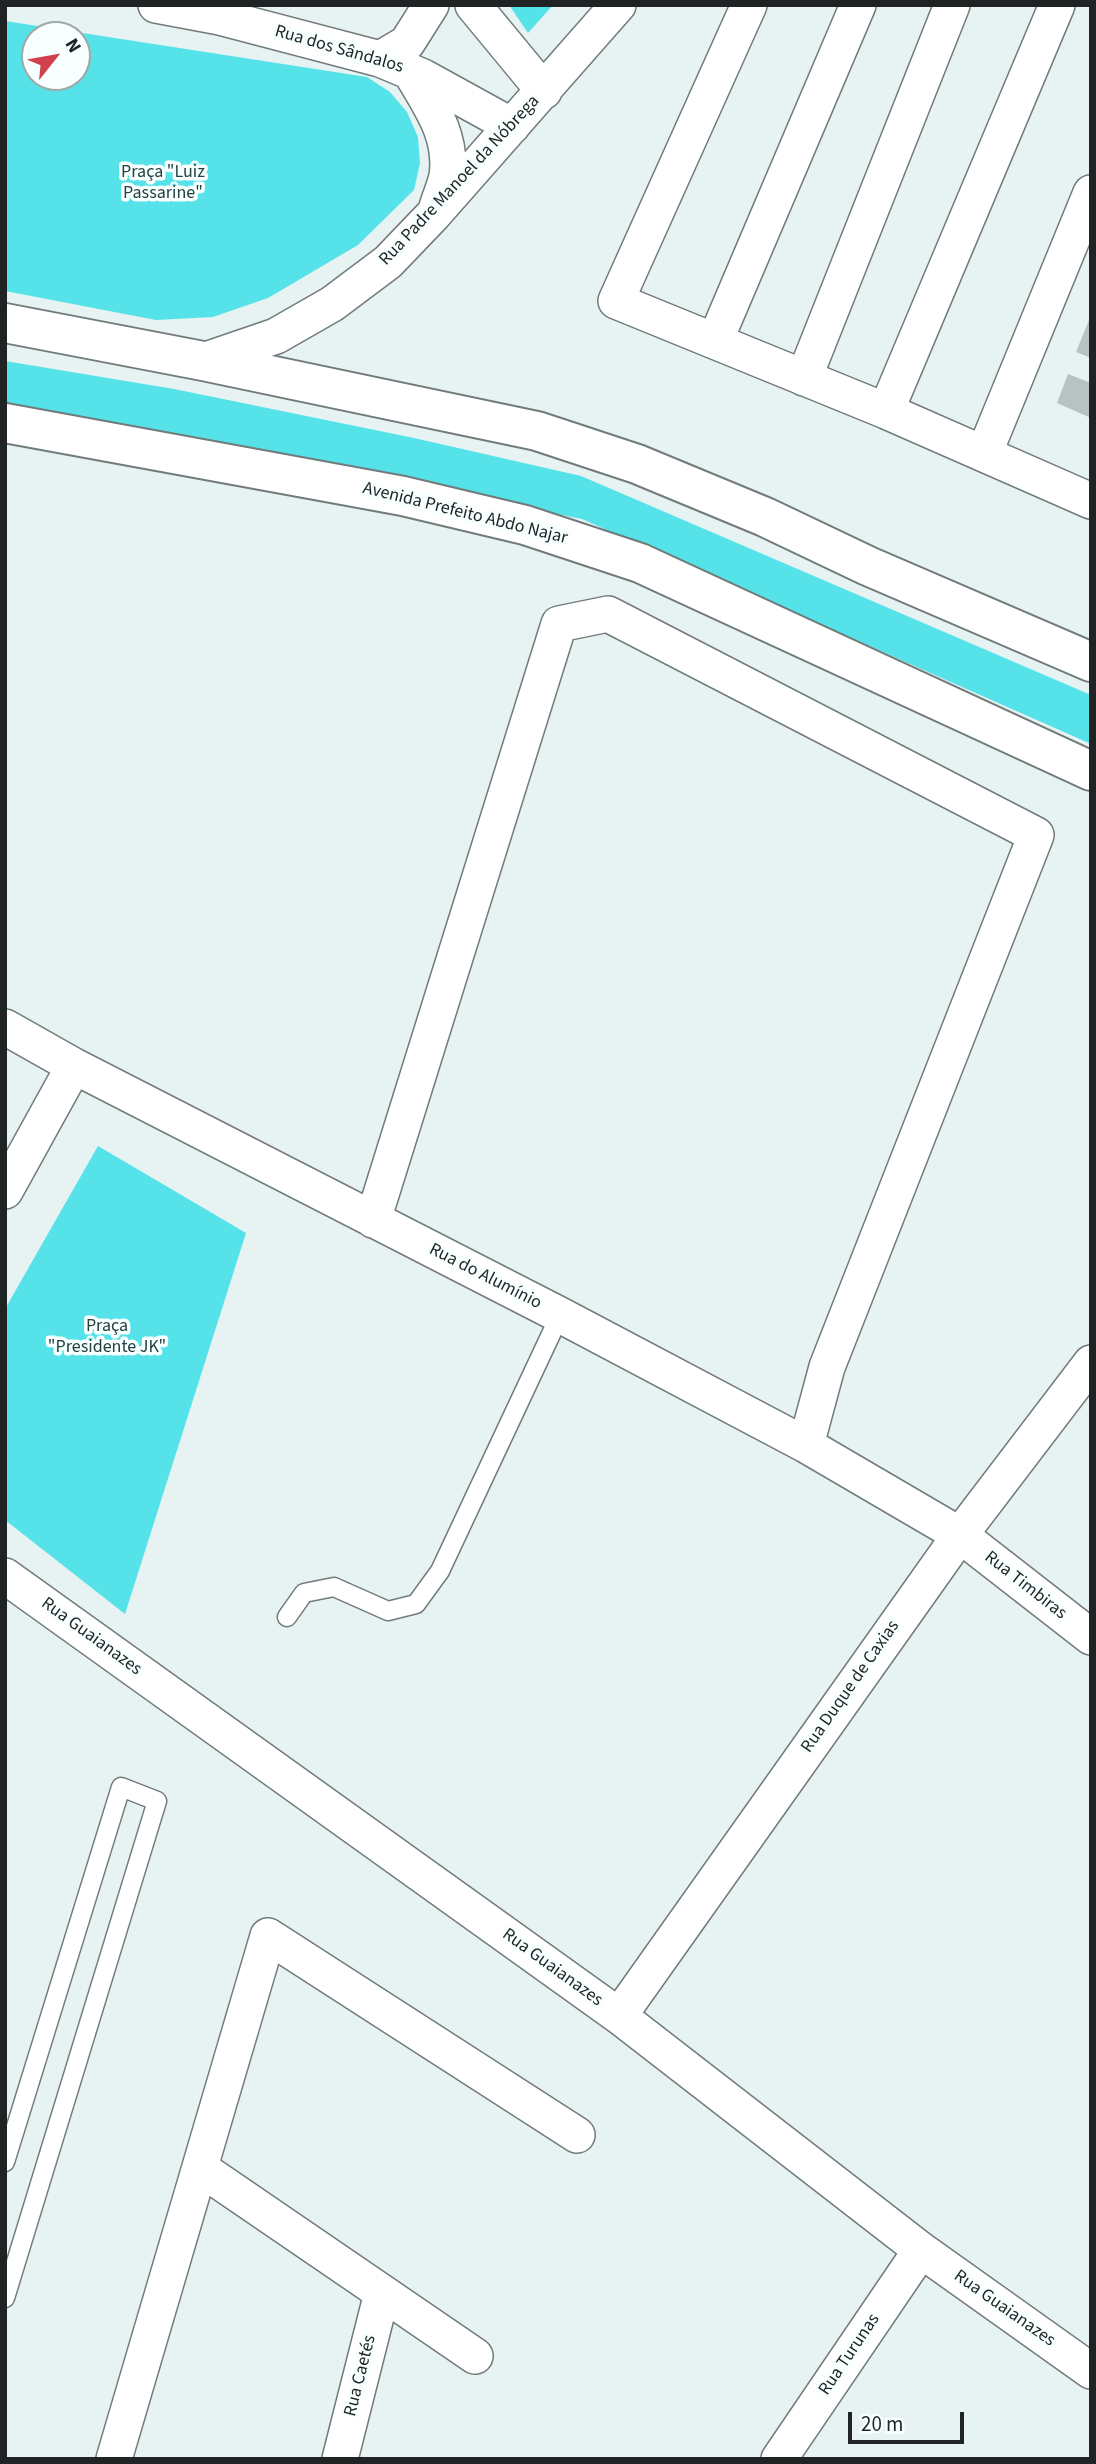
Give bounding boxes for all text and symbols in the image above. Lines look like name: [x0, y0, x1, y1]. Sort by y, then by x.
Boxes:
north arrow: [21, 21, 91, 91]
street label: Rua dos Sândalos: [272, 21, 406, 79]
text: N: [58, 34, 88, 58]
street label: Rua Padre Manoel da Nóbrega: [375, 91, 545, 271]
park label: Praça "Luiz Passarine": [121, 162, 205, 204]
street label: Avenida Prefeito Abdo Najar: [360, 478, 570, 550]
street label: Rua do Alumínio: [425, 1239, 545, 1315]
park label: Praça "Presidente JK": [48, 1316, 166, 1358]
street label: Rua Timbiras: [980, 1547, 1070, 1625]
street label: Rua Guaianazes: [37, 1593, 145, 1681]
street label: Rua Duque de Caxias: [797, 1617, 905, 1757]
street label: Rua Guaianazes: [498, 1924, 606, 2012]
street label: Rua Guaianazes: [949, 2266, 1059, 2352]
street label: Rua Turunas: [815, 2310, 885, 2400]
street label: Rua Caetés: [340, 2333, 382, 2419]
scale bar: [851, 2398, 967, 2442]
text: 20 m: [861, 2409, 903, 2439]

